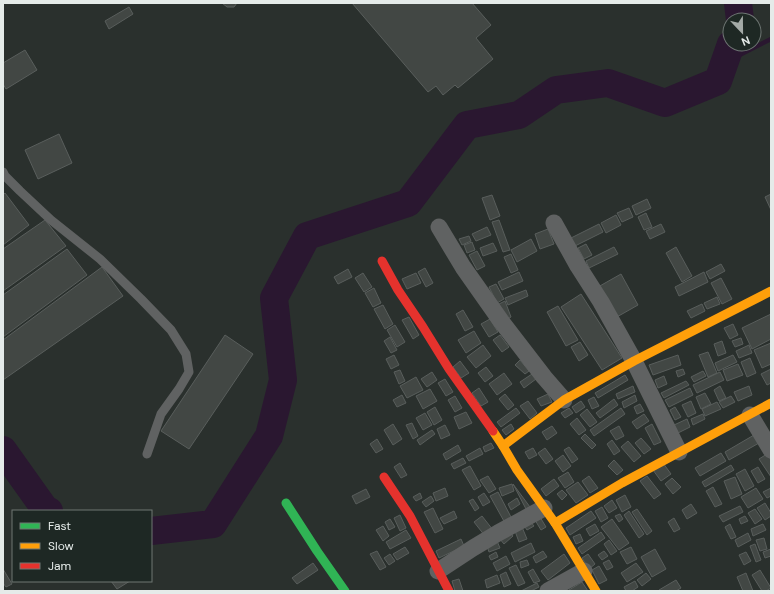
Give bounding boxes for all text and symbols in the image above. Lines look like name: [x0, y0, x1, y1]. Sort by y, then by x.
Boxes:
north arrow: [722, 12, 762, 52]
text: N: [739, 33, 752, 49]
legend: [12, 510, 152, 582]
text: Fast: [48, 518, 71, 534]
text: Slow: [48, 538, 74, 554]
text: Jam: [48, 558, 71, 574]

